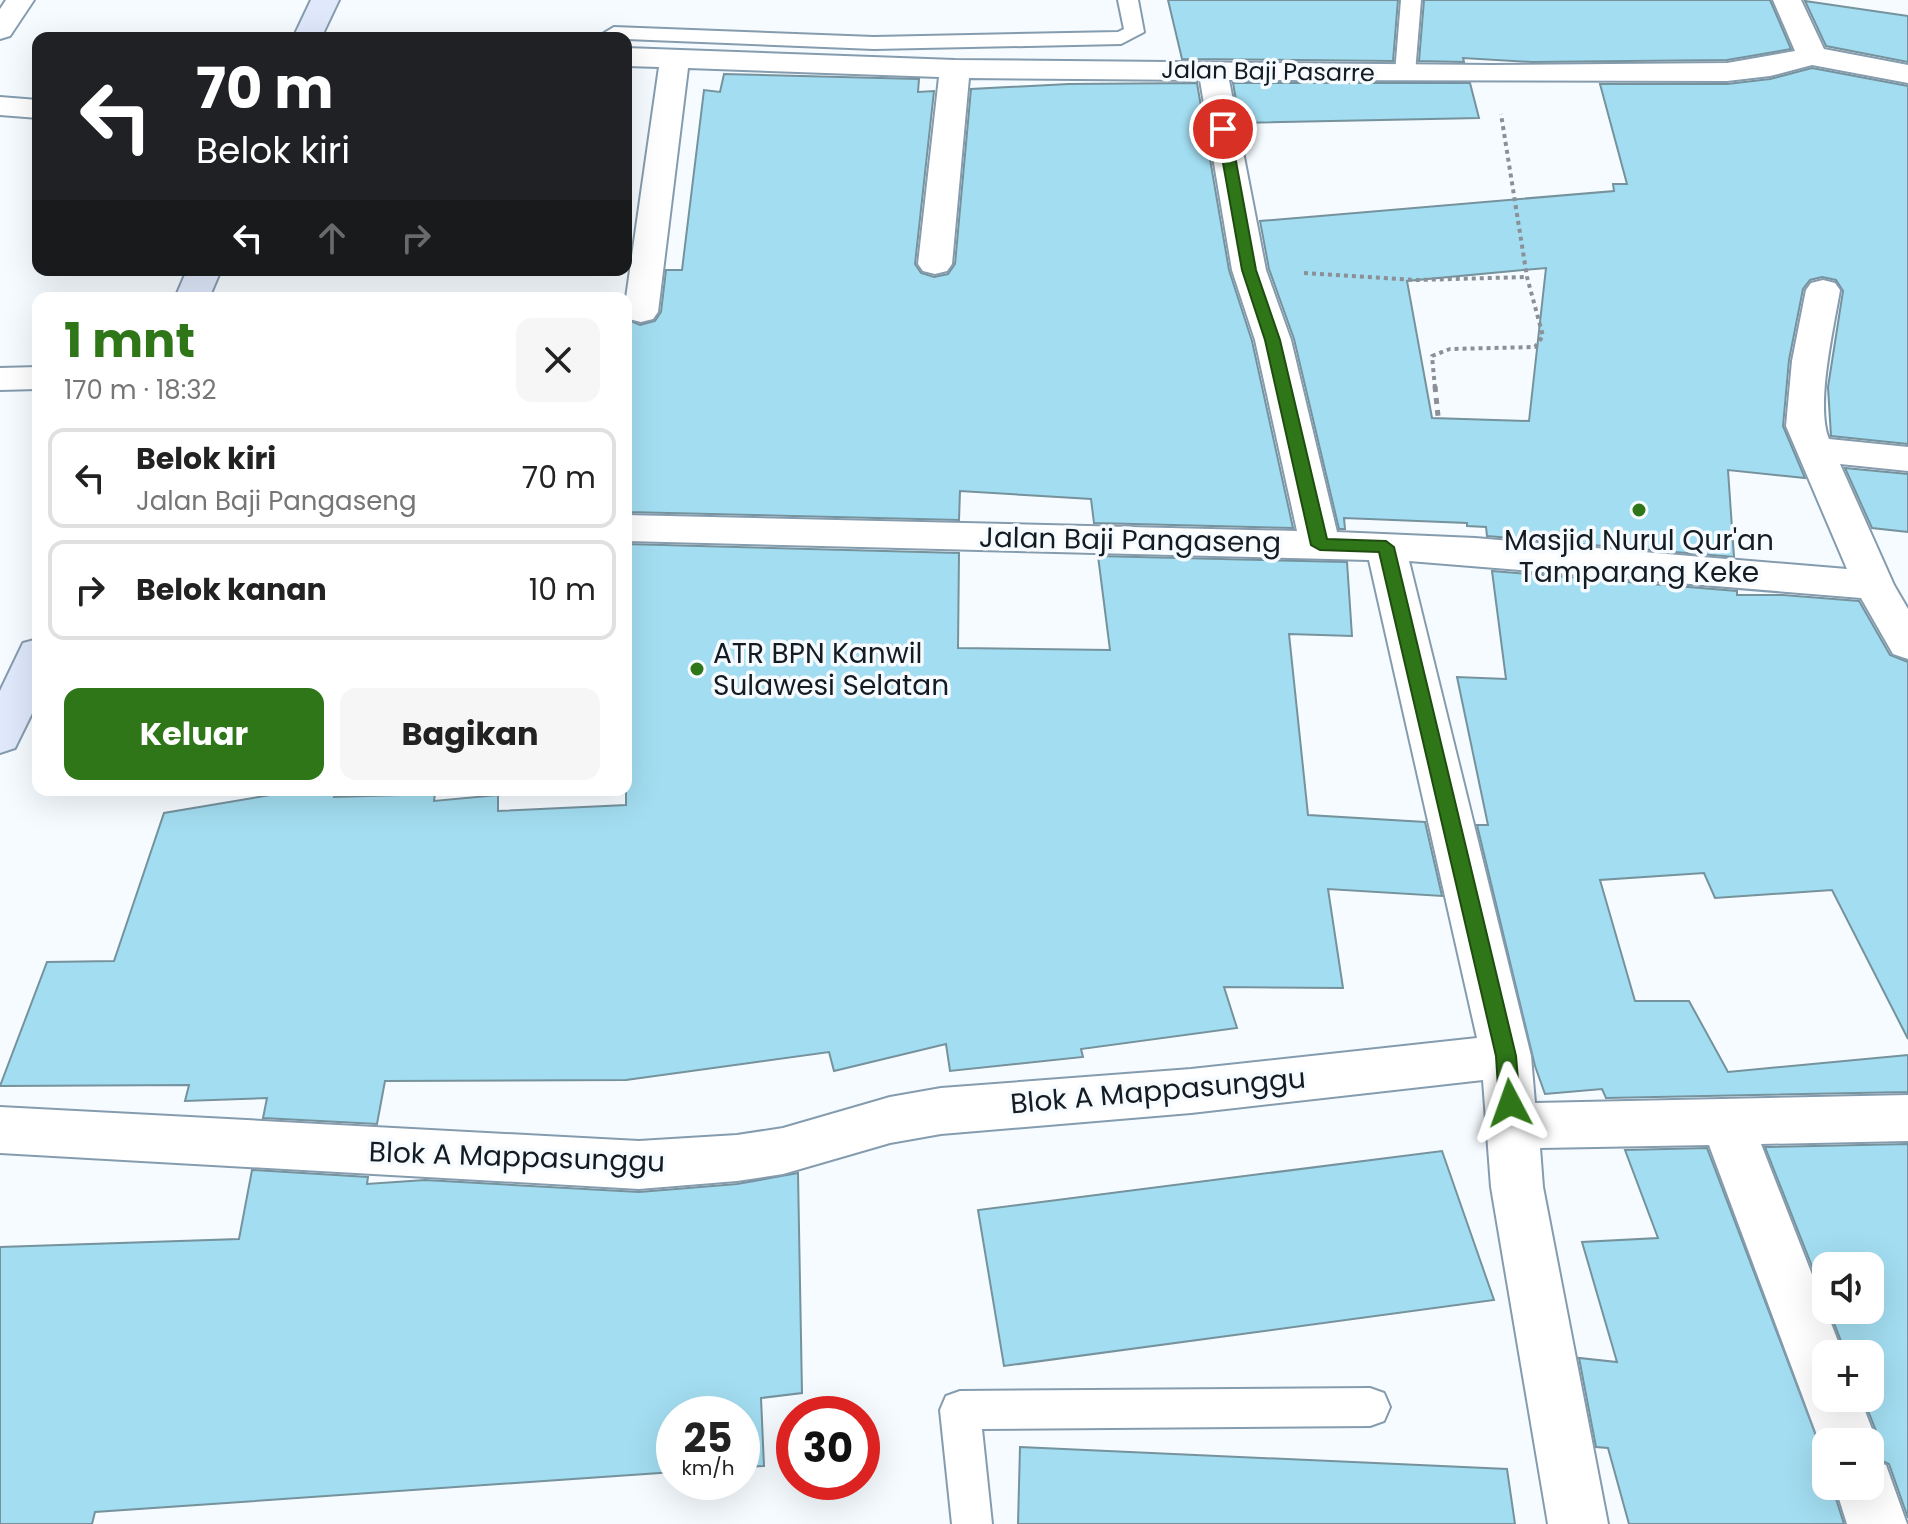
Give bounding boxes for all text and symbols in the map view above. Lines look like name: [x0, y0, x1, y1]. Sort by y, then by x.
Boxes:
text: 70 m: [196, 49, 334, 128]
street label: Jalan Baji Pasarre: [1161, 53, 1375, 89]
icon: left: [64, 64, 168, 168]
pin: [1189, 95, 1257, 163]
icon: arrive: [1201, 107, 1245, 151]
text: Belok kiri: [196, 125, 350, 176]
icon: left: [226, 216, 270, 260]
icon: ahead: [310, 216, 354, 260]
icon: right: [394, 216, 438, 260]
text: 1 mnt: [64, 307, 195, 374]
button: close: [516, 318, 600, 402]
text: 170 m · 18:32: [64, 372, 217, 408]
text: Belok kiri: [136, 437, 276, 480]
icon: left: [68, 456, 112, 500]
text: 70 m: [522, 456, 596, 499]
text: Jalan Baji Pangaseng: [136, 483, 417, 519]
marker: Masjid Nurul Qur'an Tamparang Keke: [1630, 501, 1648, 519]
street label: Jalan Baji Pangaseng: [979, 518, 1281, 562]
place label: Masjid Nurul Qur'an Tamparang Keke: [1504, 521, 1774, 592]
icon: right: [68, 568, 112, 612]
text: Belok kanan: [136, 568, 327, 611]
text: 10 m: [529, 568, 596, 611]
place label: ATR BPN Kanwil Sulawesi Selatan: [713, 634, 949, 705]
marker: ATR BPN Kanwil Sulawesi Selatan: [688, 660, 706, 678]
button: Keluar: [64, 688, 324, 780]
button: Bagikan: [340, 688, 600, 780]
street label: Blok A Mappasunggu: [1009, 1059, 1307, 1123]
position arrow: [1468, 1061, 1552, 1145]
street label: Blok A Mappasunggu: [368, 1132, 666, 1182]
map controls: [1812, 1252, 1884, 1500]
button: sound: [1812, 1252, 1884, 1324]
button: +: [1812, 1340, 1884, 1412]
speed limit sign: 30: [776, 1396, 880, 1500]
text: 25: [684, 1410, 732, 1466]
button: −: [1812, 1428, 1884, 1500]
text: km/h: [681, 1454, 735, 1482]

